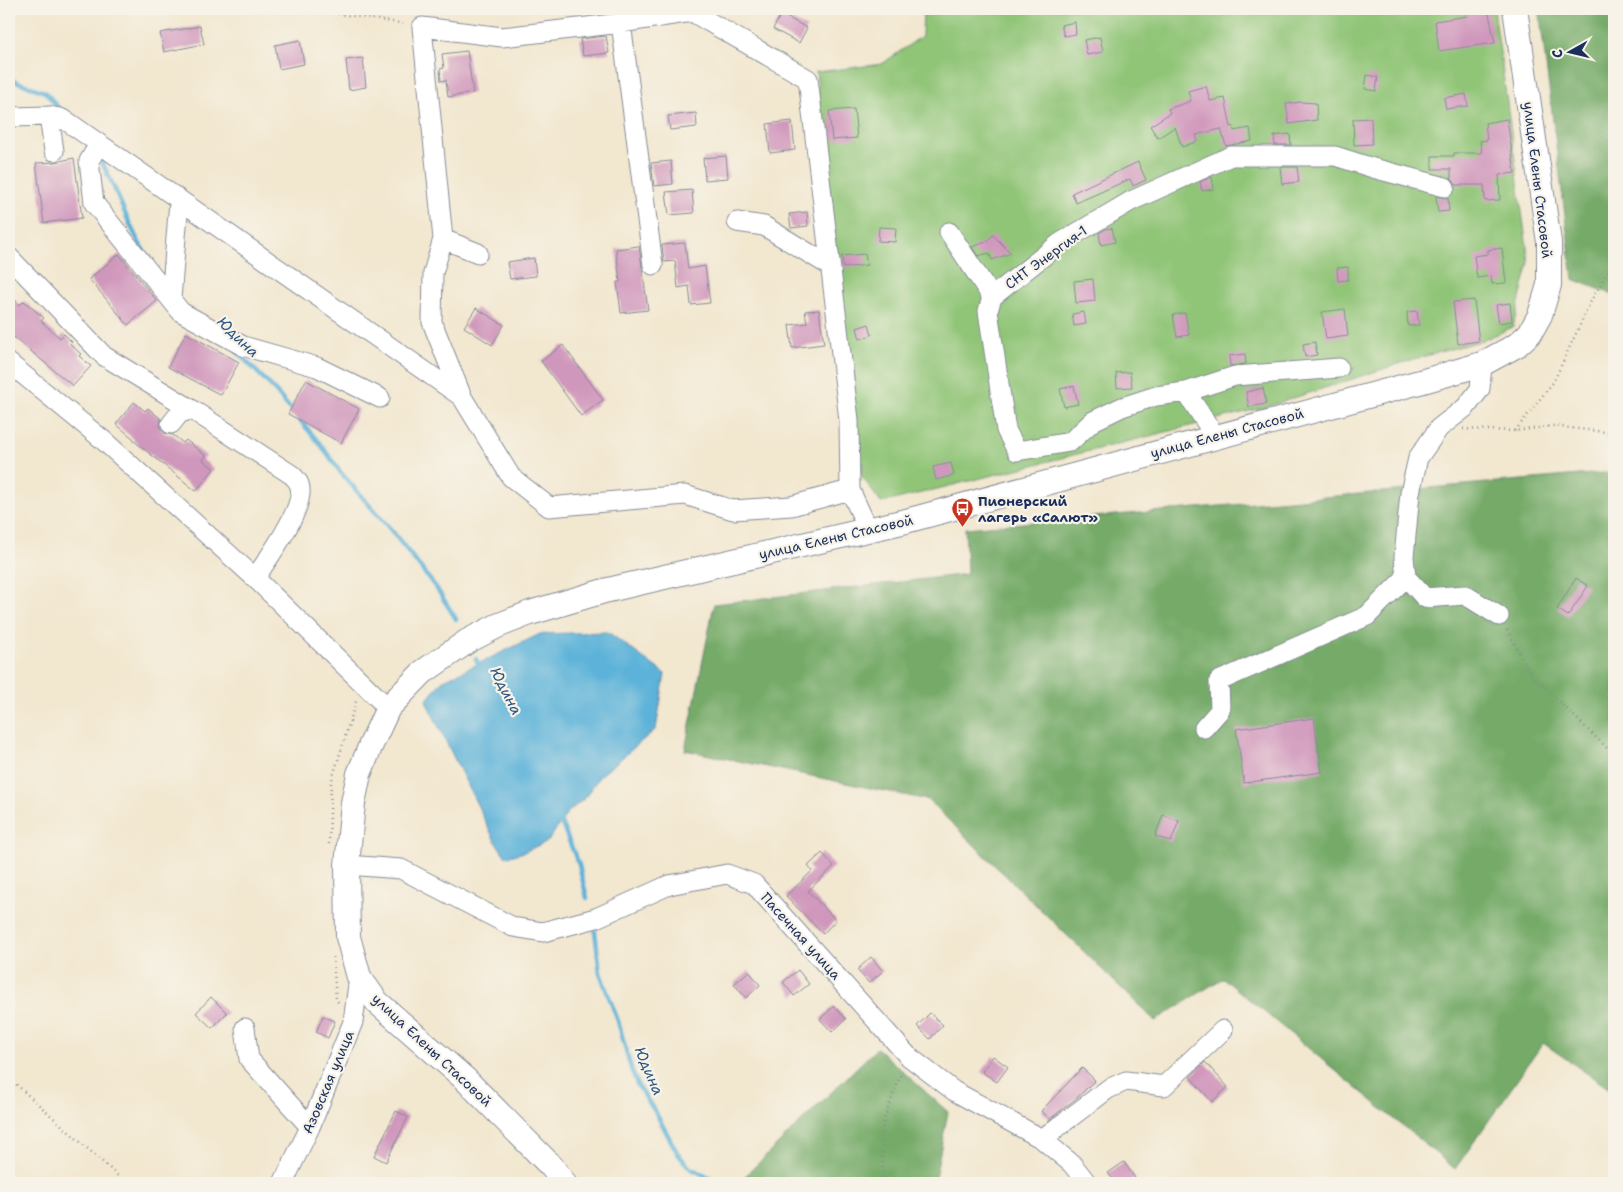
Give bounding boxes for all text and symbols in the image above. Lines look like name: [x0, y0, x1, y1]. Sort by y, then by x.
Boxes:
north arrow: [1546, 28, 1596, 78]
text: С: [1548, 48, 1567, 59]
street label: улица Елены Стасовой: [1519, 101, 1557, 259]
street label: СНТ Энергия-1: [1001, 221, 1091, 293]
water label: Юдина: [213, 312, 263, 362]
street label: улица Елены Стасовой: [1148, 404, 1306, 462]
place label: Пионерский лагерь «Салют»: [978, 492, 1099, 526]
bus stop icon: Пионерский лагерь «Салют»: [950, 497, 974, 528]
street label: улица Елены Стасовой: [757, 510, 915, 564]
water label: Юдина: [485, 664, 527, 718]
street label: Пасечная улица: [757, 889, 845, 984]
street label: улица Елены Стасовой: [368, 990, 496, 1110]
street label: Азовская улица: [298, 1027, 358, 1136]
water label: Юдина: [630, 1044, 668, 1098]

